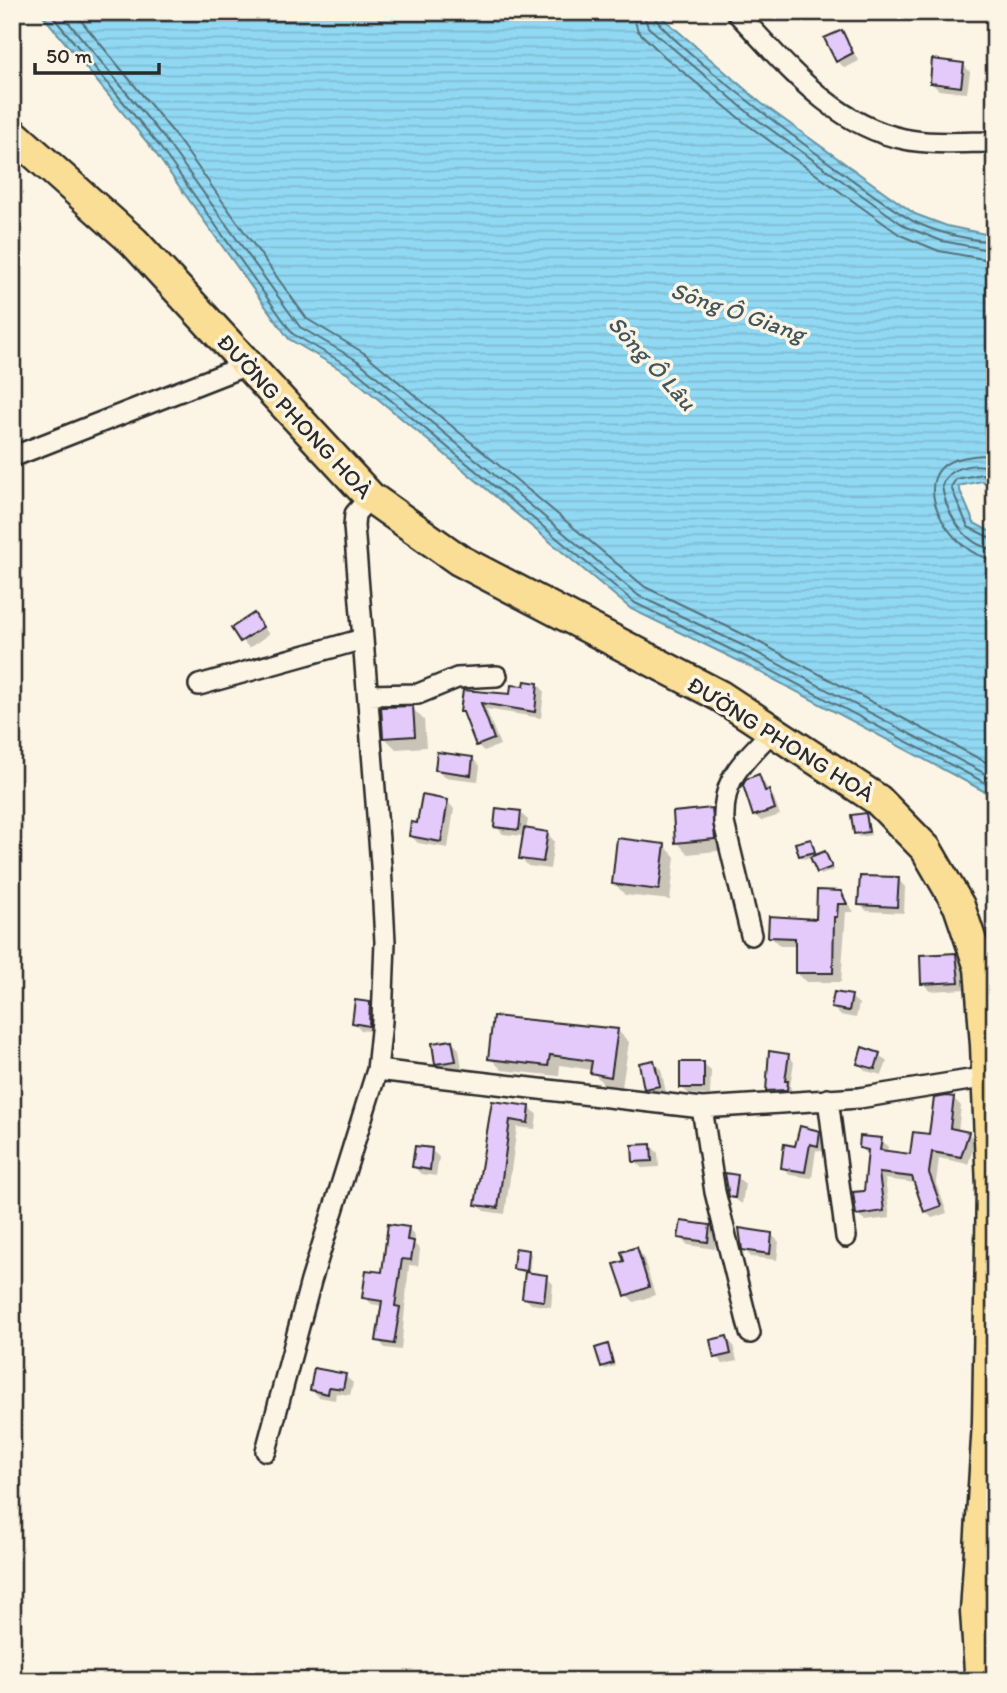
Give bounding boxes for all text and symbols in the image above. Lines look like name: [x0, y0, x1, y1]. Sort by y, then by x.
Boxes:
scale bar: [35, 32, 159, 76]
text: 50 m: [46, 43, 93, 68]
water label: Sông Ô Giang: [667, 275, 812, 349]
water label: Sông Ô Lâu: [602, 309, 703, 417]
street label: ĐƯỜNG PHONG HOÀ: [211, 328, 379, 505]
street label: ĐƯỜNG PHONG HOÀ: [682, 670, 880, 808]

